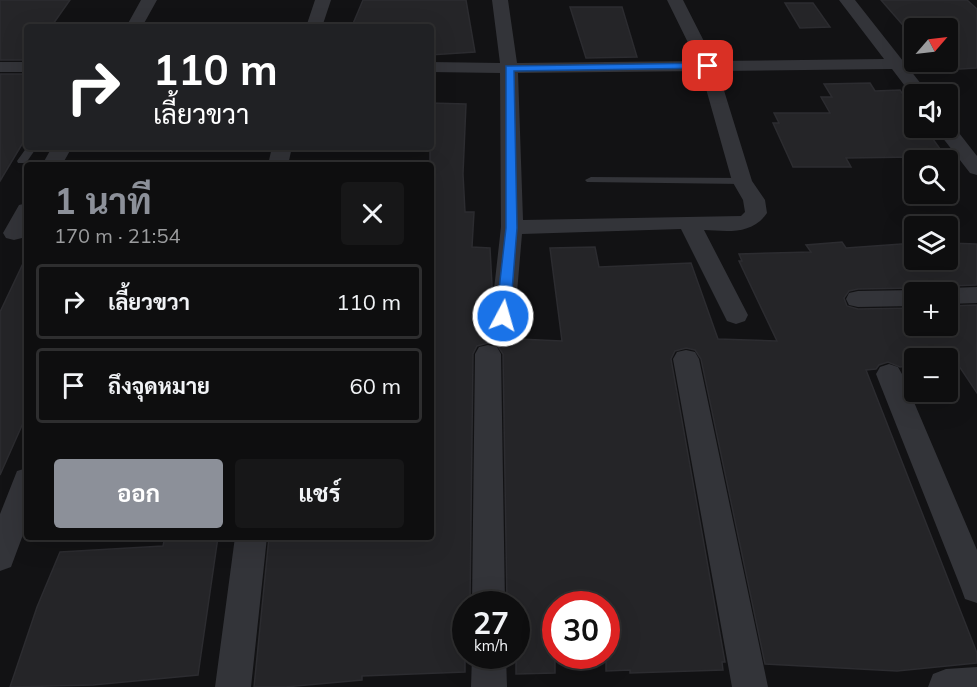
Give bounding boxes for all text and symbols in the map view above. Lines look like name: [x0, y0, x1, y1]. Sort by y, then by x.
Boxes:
north arrow: [904, 18, 958, 72]
map controls: [904, 18, 958, 402]
pin: [682, 40, 733, 91]
text: 110 m: [153, 43, 278, 96]
icon: right: [54, 48, 132, 126]
icon: arrive: [691, 49, 724, 82]
button: sound: [904, 84, 958, 138]
text: เลี้ยวขวา: [153, 97, 249, 131]
button: search: [904, 150, 958, 204]
text: 1 นาที: [54, 178, 152, 223]
button: close: [341, 182, 404, 245]
button: layers: [904, 216, 958, 270]
text: 170 m · 21:54: [54, 223, 180, 248]
button: +: [904, 282, 958, 336]
position arrow: [471, 284, 535, 348]
icon: right: [57, 285, 90, 318]
text: เลี้ยวขวา: [108, 288, 190, 316]
text: 110 m: [336, 288, 401, 316]
button: −: [904, 348, 958, 402]
icon: arrive: [57, 369, 90, 402]
text: ถึงจุดหมาย: [108, 372, 210, 400]
text: 60 m: [350, 372, 401, 400]
button: ออก: [54, 459, 223, 528]
button: แชร์: [235, 459, 404, 528]
speed limit sign: 30: [542, 591, 620, 669]
text: 27: [473, 604, 509, 642]
text: km/h: [474, 636, 508, 655]

